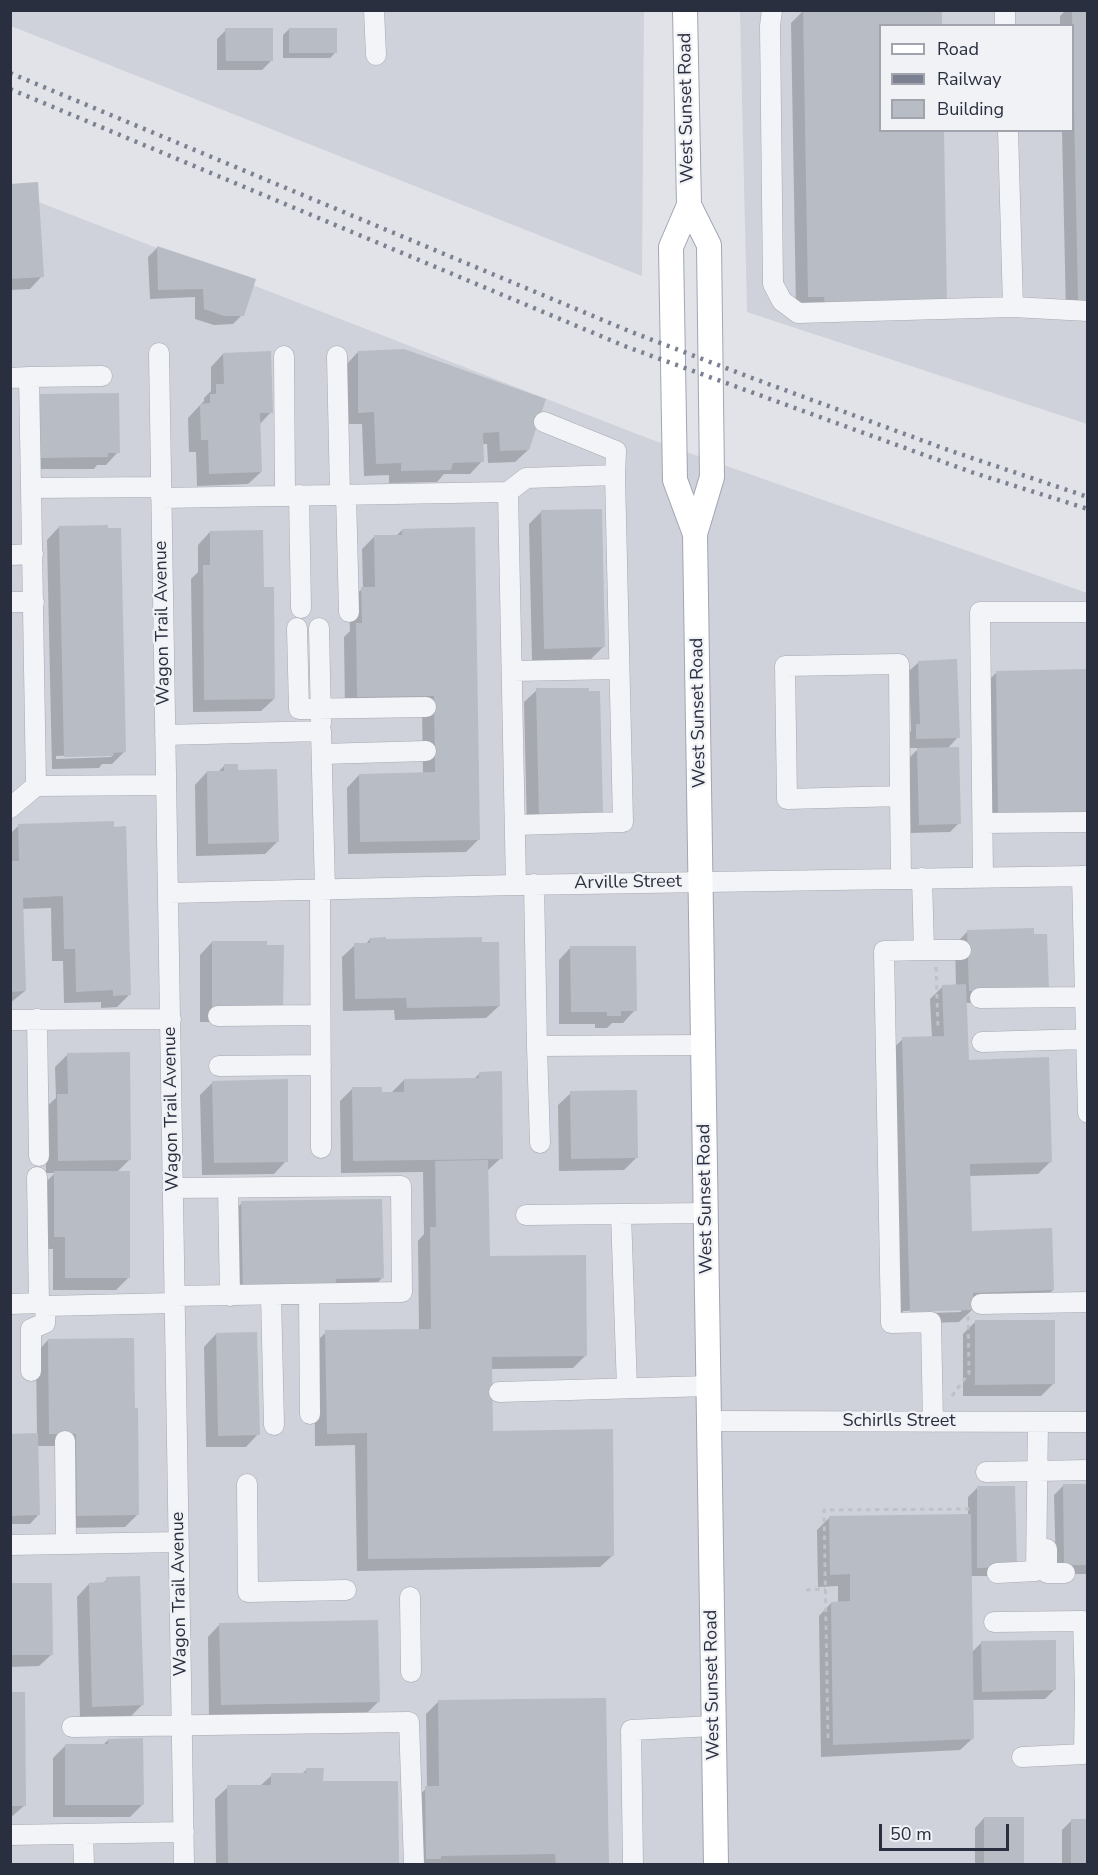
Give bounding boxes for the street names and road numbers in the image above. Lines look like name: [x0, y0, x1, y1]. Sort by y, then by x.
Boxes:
street label: West Sunset Road: [675, 33, 699, 183]
street label: Wagon Trail Avenue: [151, 541, 175, 705]
street label: West Sunset Road: [687, 638, 711, 788]
street label: Arville Street: [574, 871, 682, 895]
street label: Wagon Trail Avenue: [160, 1027, 184, 1191]
street label: West Sunset Road: [694, 1124, 718, 1274]
street label: Schirlls Street: [842, 1411, 956, 1433]
street label: Wagon Trail Avenue: [168, 1512, 192, 1676]
street label: West Sunset Road: [701, 1610, 725, 1760]

